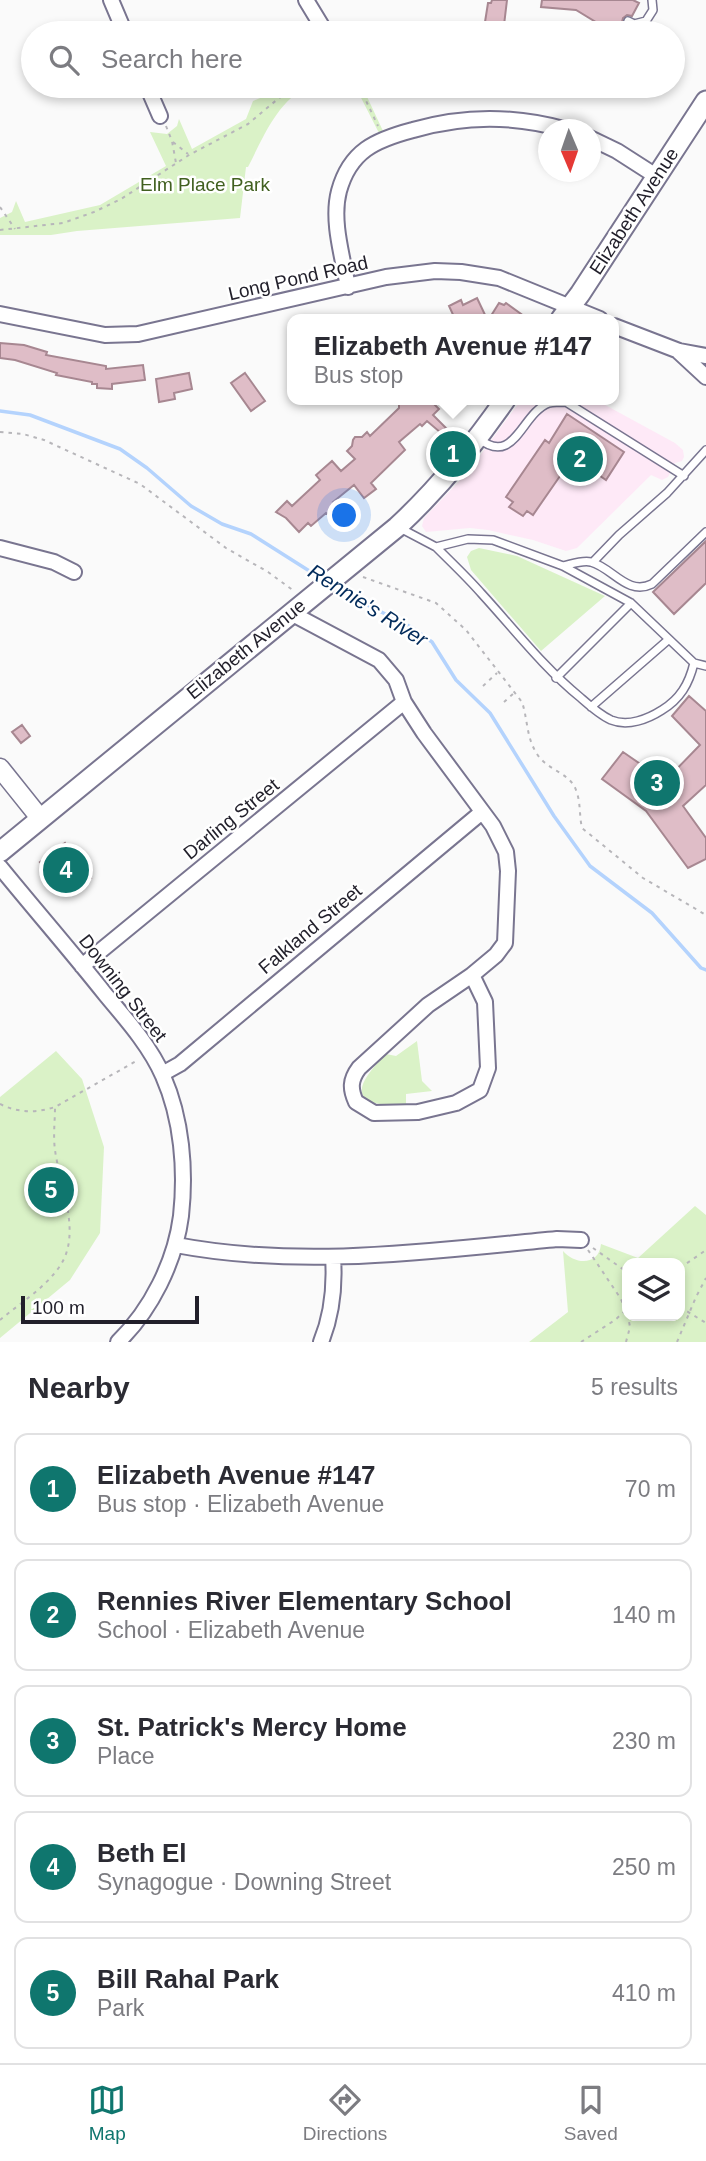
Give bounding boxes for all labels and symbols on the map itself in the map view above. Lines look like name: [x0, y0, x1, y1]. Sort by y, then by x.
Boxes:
north arrow: [538, 119, 601, 182]
street label: Elizabeth Avenue: [585, 144, 683, 278]
park label: Elm Place Park: [140, 174, 270, 195]
street label: Long Pond Road: [226, 252, 370, 304]
pin: 1: [430, 428, 476, 480]
pin: 2: [557, 433, 603, 485]
your location: [327, 498, 361, 532]
water label: Rennie's River: [304, 559, 433, 651]
street label: Elizabeth Avenue: [182, 595, 310, 703]
pin: 3: [634, 757, 680, 809]
street label: Darling Street: [179, 774, 283, 864]
pin: 4: [43, 844, 89, 896]
street label: Falkland Street: [254, 879, 366, 978]
street label: Downing Street: [75, 930, 172, 1046]
pin: 5: [28, 1164, 74, 1216]
scale bar: [21, 1293, 200, 1325]

